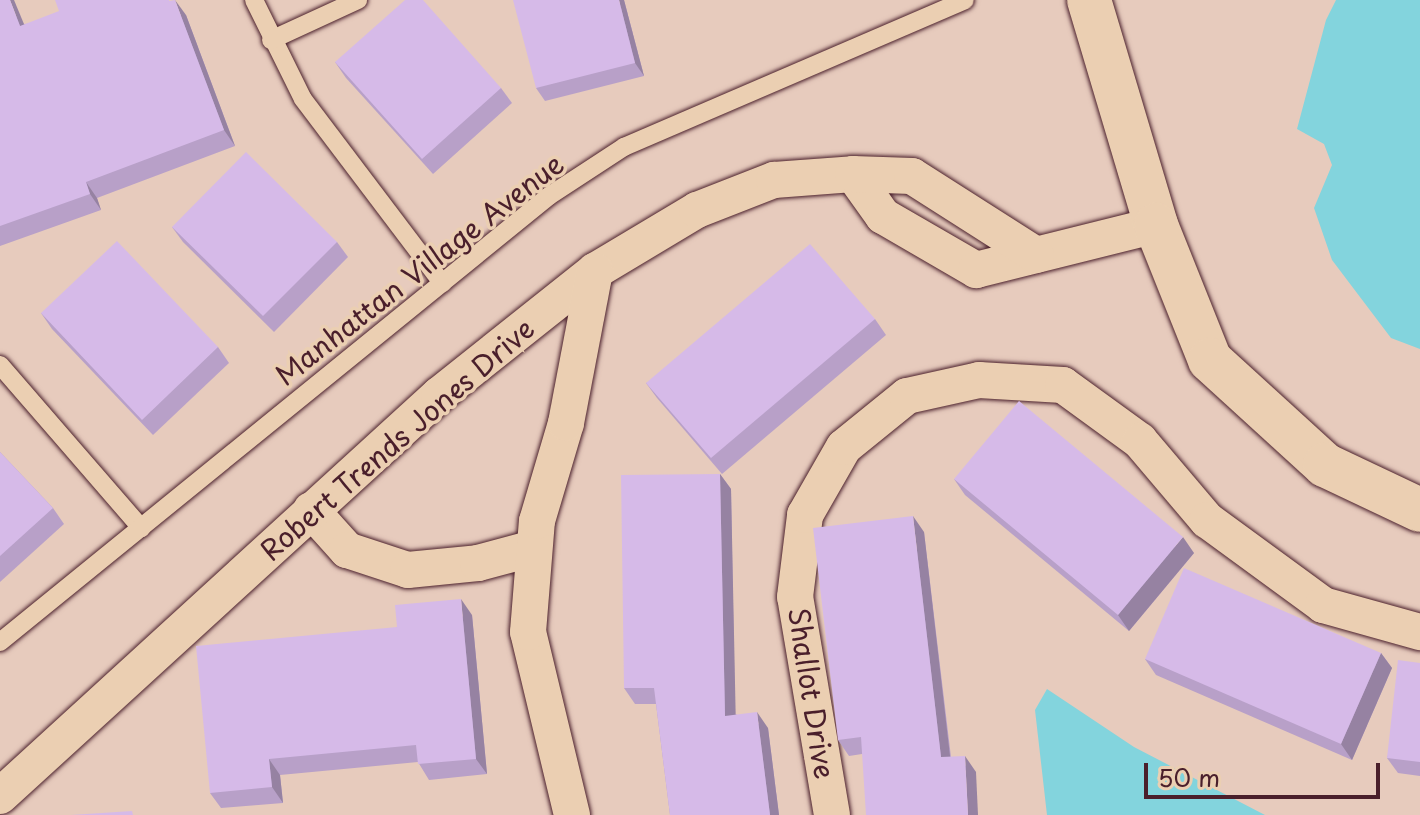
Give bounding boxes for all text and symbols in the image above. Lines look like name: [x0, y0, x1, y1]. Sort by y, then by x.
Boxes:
street label: Manhattan Village Avenue: [268, 146, 570, 392]
street label: Robert Trends Jones Drive: [253, 310, 541, 568]
street label: Shallot Drive: [782, 604, 842, 782]
scale bar: [1148, 747, 1384, 797]
text: 50 m: [1158, 759, 1220, 795]

